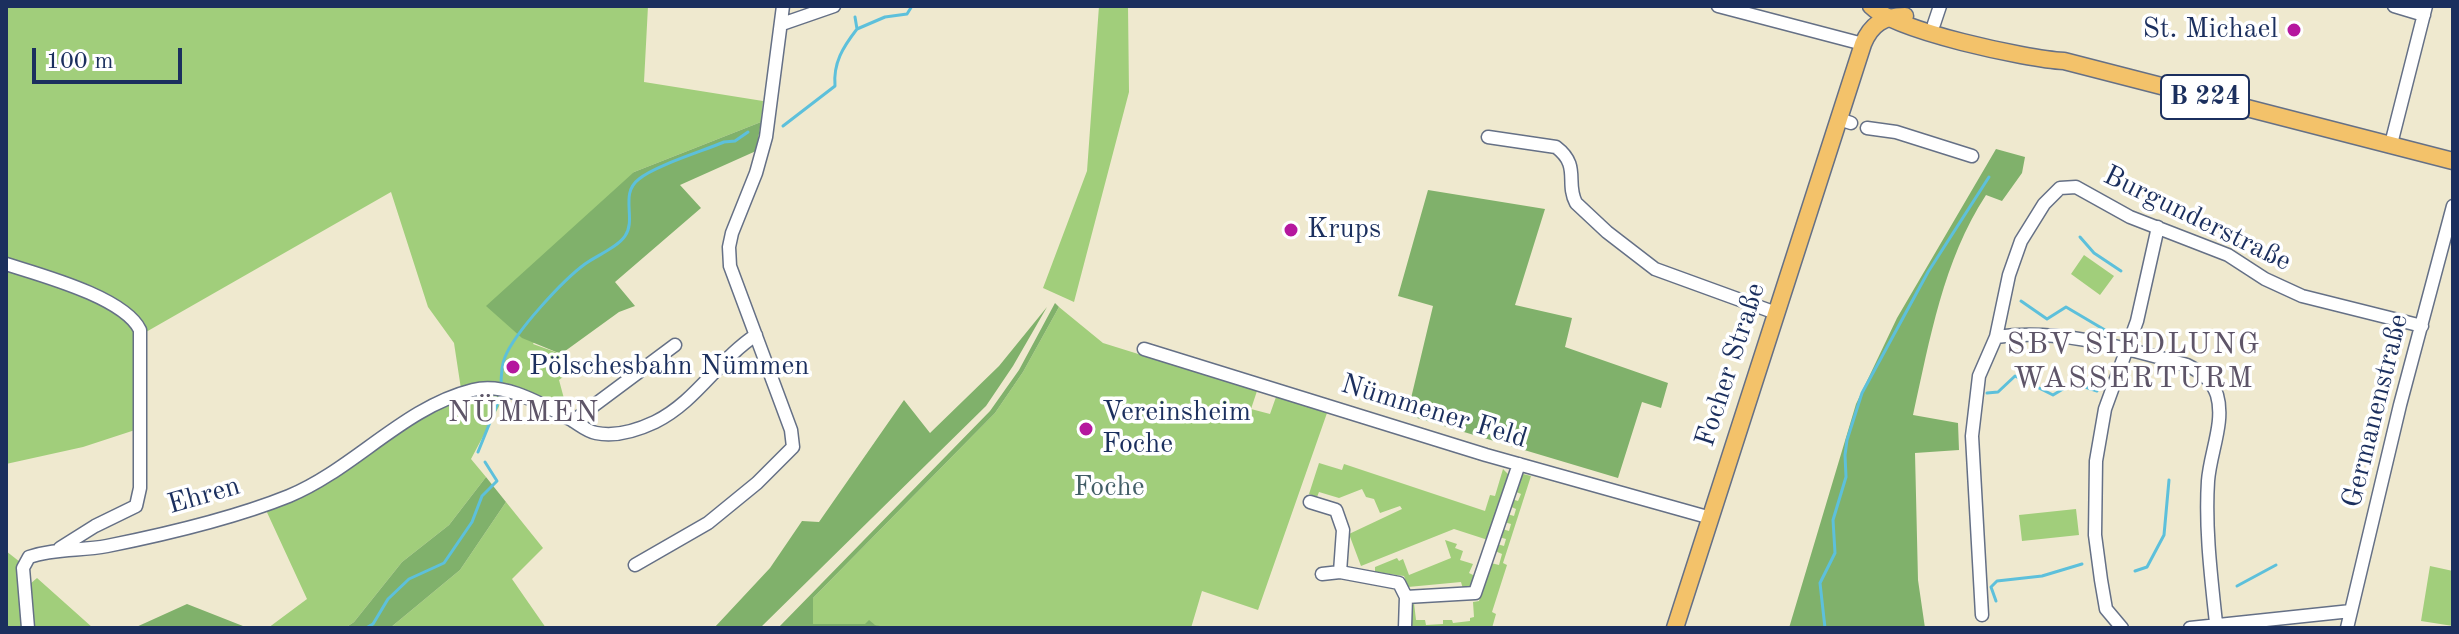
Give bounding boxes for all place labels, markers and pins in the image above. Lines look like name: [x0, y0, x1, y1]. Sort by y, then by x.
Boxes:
place label: St. Michael: [2142, 13, 2278, 47]
marker: St. Michael: [2285, 21, 2303, 39]
place label: Krups: [1307, 213, 1381, 247]
marker: Krups: [1282, 221, 1300, 239]
place label: Pölschesbahn Nümmen: [529, 350, 809, 384]
marker: Pölschesbahn Nümmen: [504, 358, 522, 376]
place label: Vereinsheim Foche: [1102, 396, 1251, 462]
marker: Vereinsheim Foche: [1077, 420, 1095, 438]

